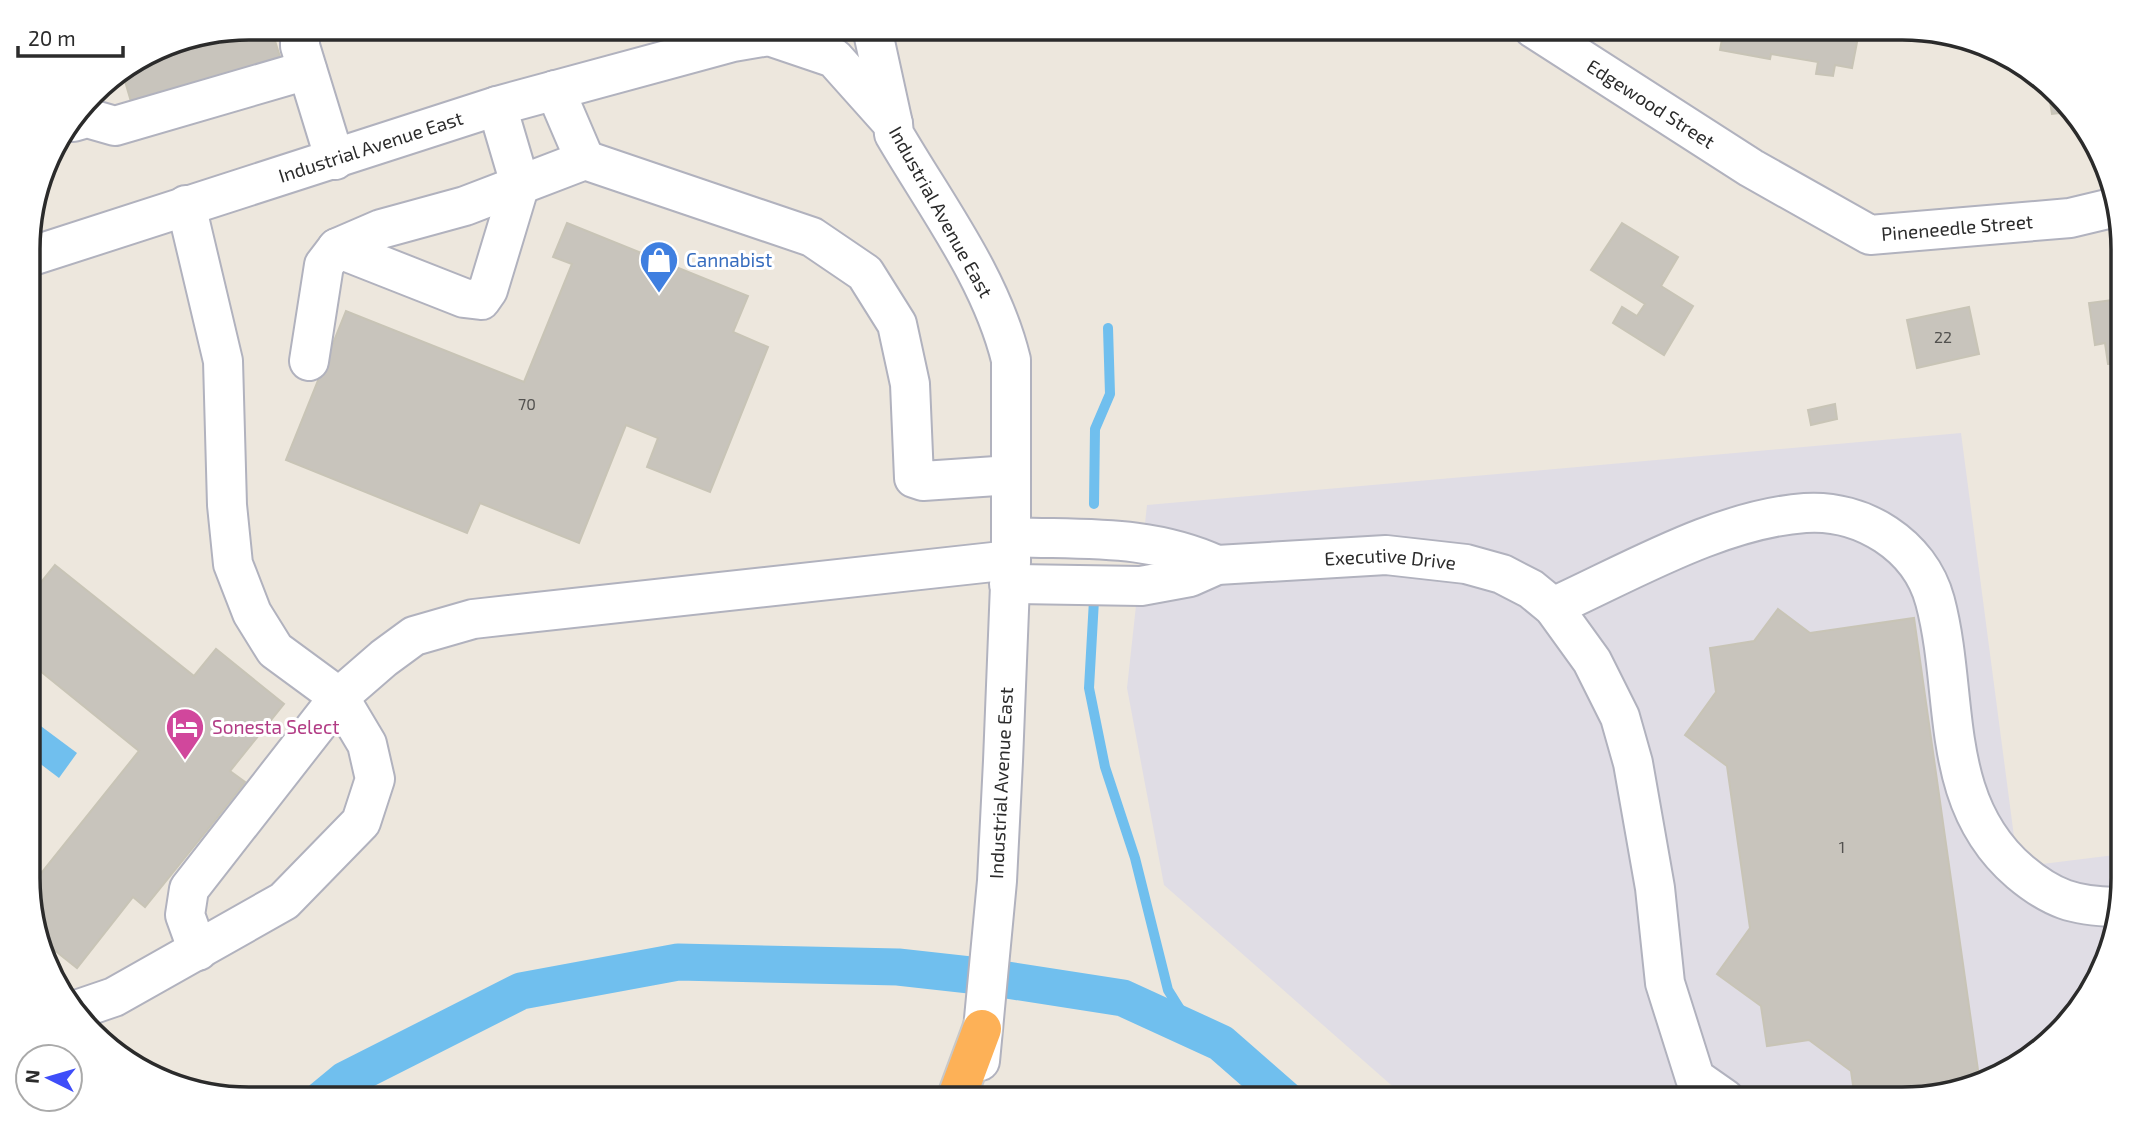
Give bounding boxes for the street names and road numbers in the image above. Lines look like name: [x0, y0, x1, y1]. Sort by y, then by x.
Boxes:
street label: Edgewood Street: [1583, 54, 1719, 153]
street label: Industrial Avenue East: [275, 106, 466, 187]
street label: Industrial Avenue East: [885, 122, 998, 301]
street label: Pineneedle Street: [1880, 209, 2034, 245]
street label: Executive Drive: [1324, 543, 1457, 574]
street label: Industrial Avenue East: [984, 686, 1017, 880]

